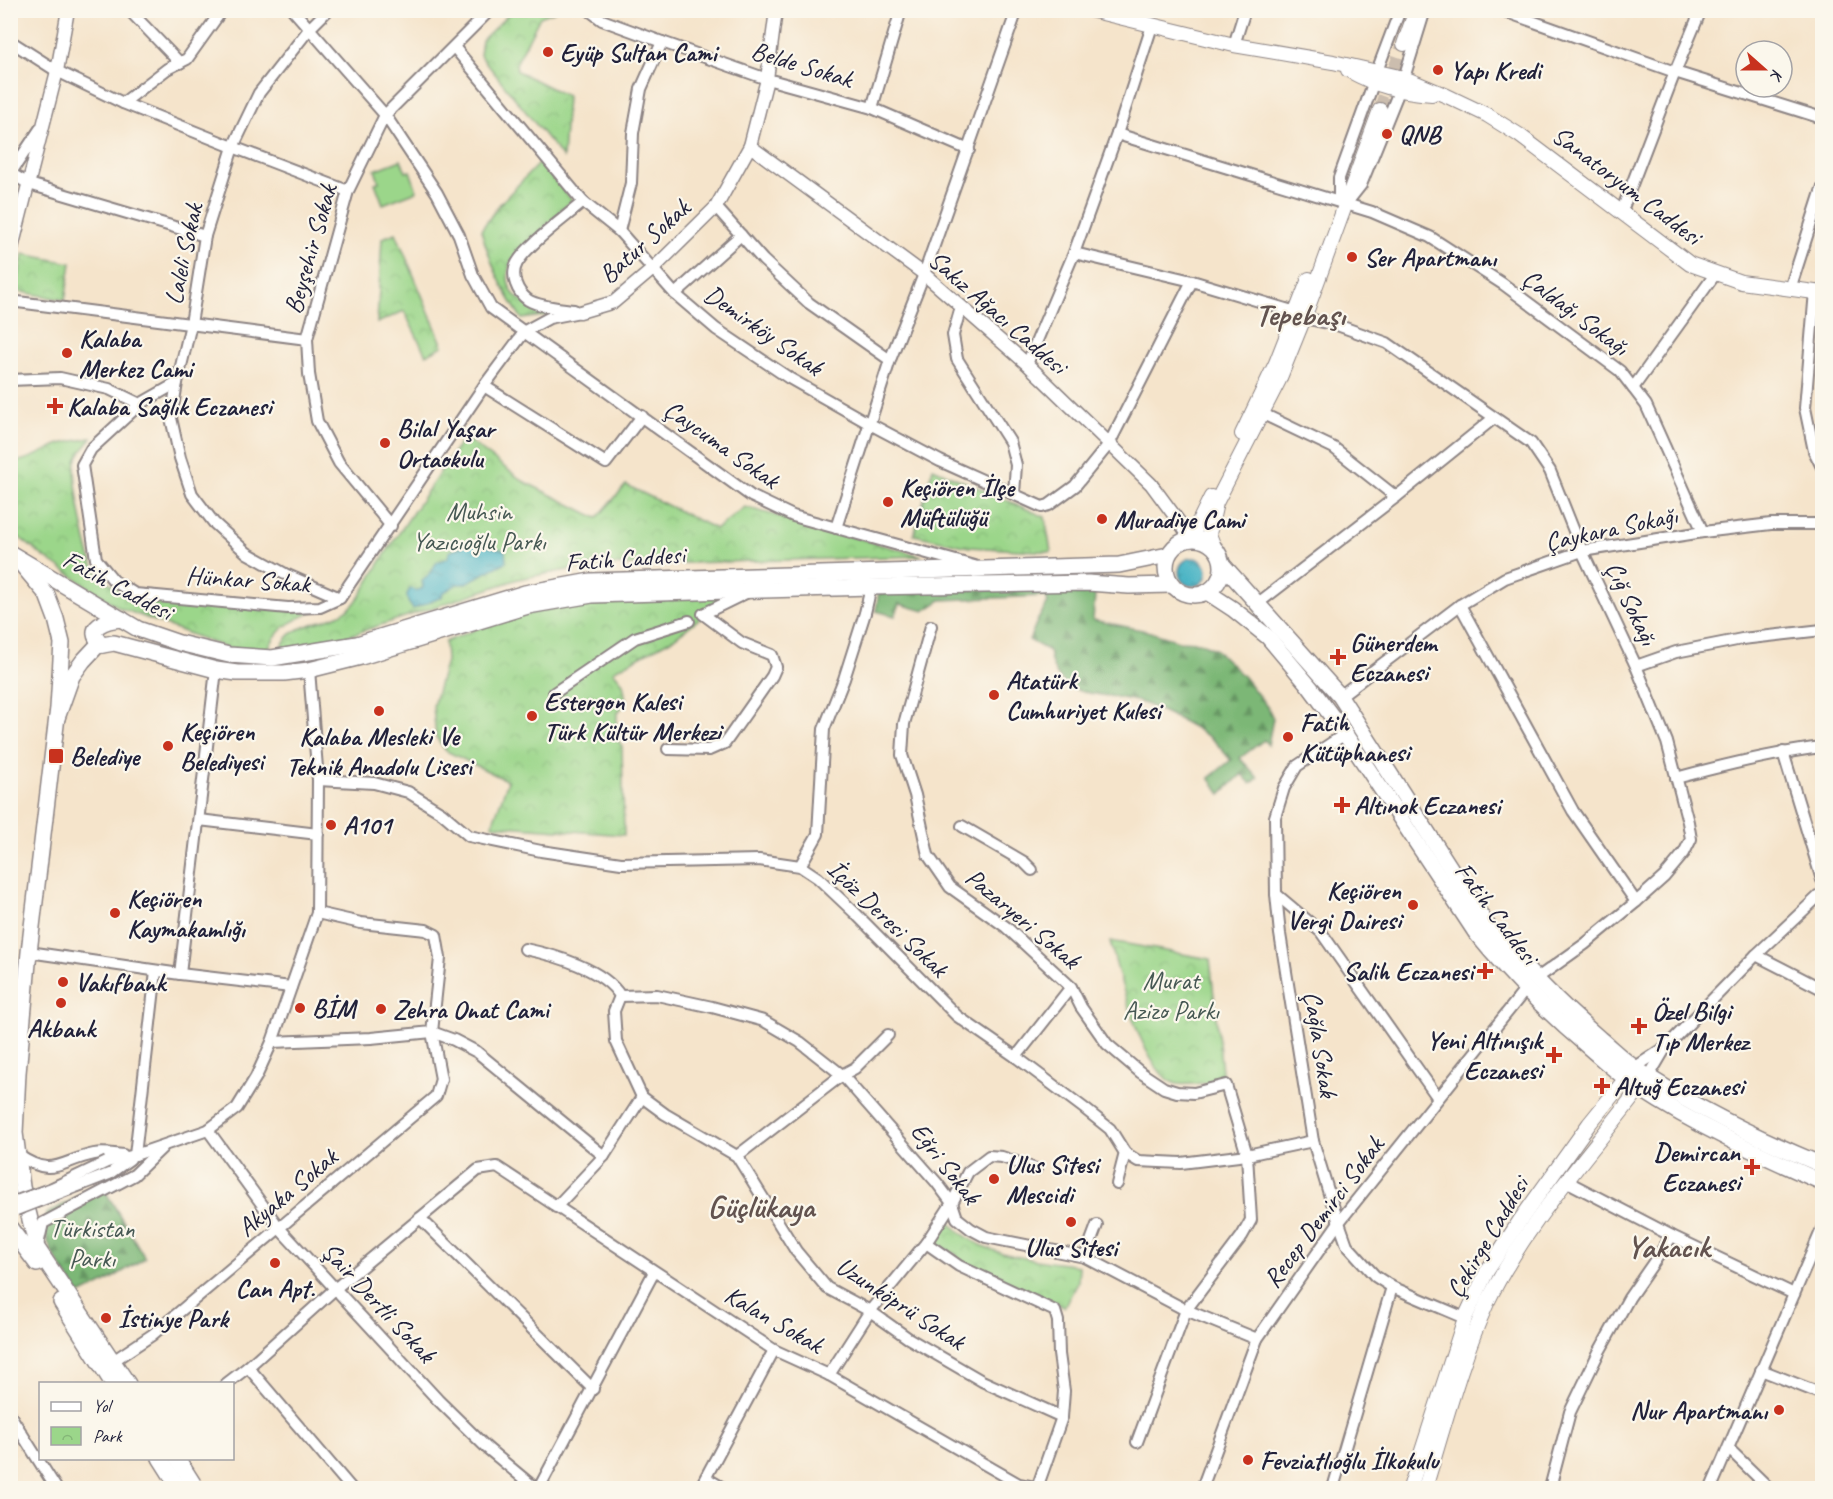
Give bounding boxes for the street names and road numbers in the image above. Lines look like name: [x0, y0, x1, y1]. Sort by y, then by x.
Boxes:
street label: Belde Sokak: [747, 34, 859, 96]
street label: Sanatoryum Caddesi: [1545, 118, 1711, 254]
street label: Beyşehir Sokak: [276, 178, 345, 318]
street label: Batur Sokak: [592, 190, 698, 291]
street label: Laleli Sokak: [157, 198, 211, 307]
street label: Sakız Ağacı Caddesi: [922, 243, 1076, 384]
street label: Çaldağı Sokağı: [1516, 262, 1636, 364]
street label: Demirköy Sokak: [698, 278, 831, 385]
street label: Çaycuma Sokak: [658, 393, 787, 497]
street label: Çaykara Sokağı: [1542, 498, 1681, 559]
street label: Fatih Caddesi: [564, 538, 689, 579]
street label: Fatih Caddesi: [57, 543, 181, 630]
street label: Çığ Sokağı: [1598, 556, 1666, 651]
street label: Hünkar Sokak: [185, 559, 312, 600]
street label: İçöz Deresi Sokak: [820, 852, 956, 985]
street label: Fatih Caddesi: [1447, 856, 1548, 974]
street label: Pazaryeri Sokak: [959, 861, 1089, 978]
street label: Çağla Sokak: [1296, 989, 1346, 1102]
street label: Eğri Sokak: [903, 1116, 989, 1213]
street label: Recep Demirci Sokak: [1256, 1128, 1392, 1294]
street label: Akyaka Sokak: [230, 1140, 345, 1244]
street label: Çekirge Caddesi: [1439, 1168, 1538, 1304]
street label: Şair Dertli Sokak: [314, 1235, 445, 1371]
street label: Uzunköprü Sokak: [830, 1249, 973, 1358]
street label: Kalan Sokak: [719, 1278, 831, 1362]

